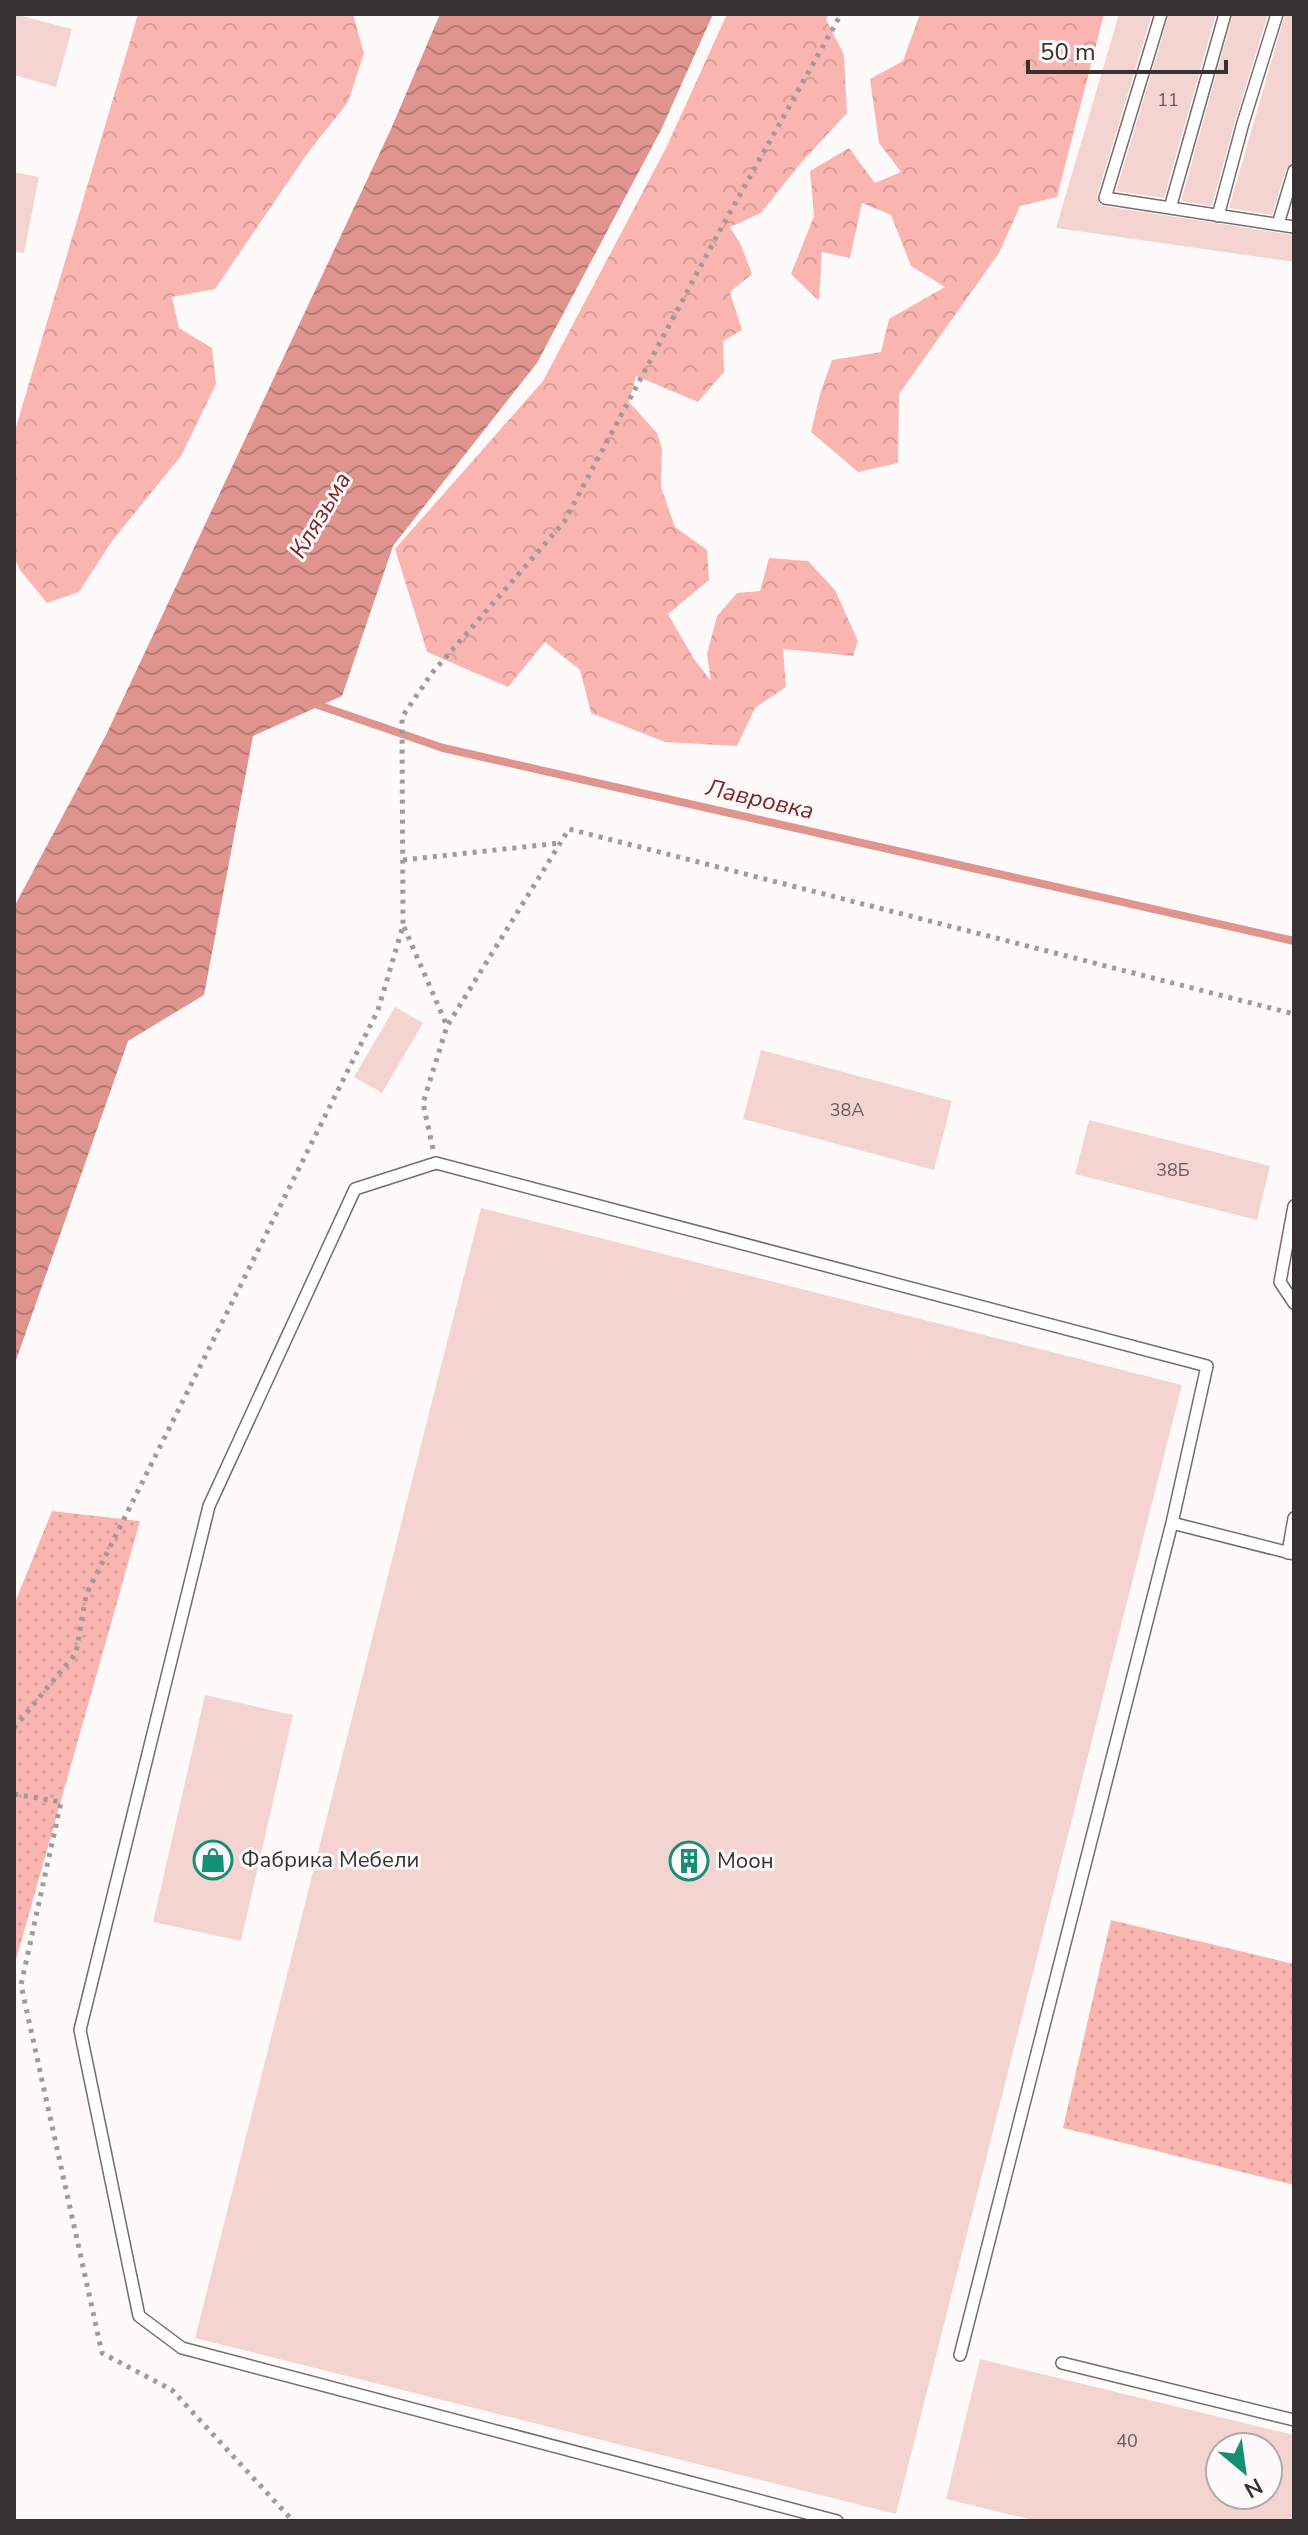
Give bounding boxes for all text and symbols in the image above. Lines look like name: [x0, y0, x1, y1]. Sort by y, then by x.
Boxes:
scale bar: [1028, 24, 1226, 74]
text: 50 m: [1040, 36, 1096, 68]
house number: 11: [1157, 88, 1179, 112]
water label: Клязьма: [282, 466, 358, 564]
water label: Лавровка: [702, 771, 817, 827]
house number: 38А: [830, 1098, 864, 1122]
house number: 38Б: [1156, 1158, 1190, 1182]
shop icon: Фабрика Мебели: [192, 1839, 234, 1881]
building icon: Моон: [668, 1840, 710, 1882]
place label: Фабрика Мебели: [241, 1845, 419, 1875]
place label: Моон: [717, 1846, 774, 1876]
house number: 40: [1116, 2429, 1138, 2453]
north arrow: [1204, 2431, 1284, 2511]
text: N: [1239, 2471, 1268, 2505]

